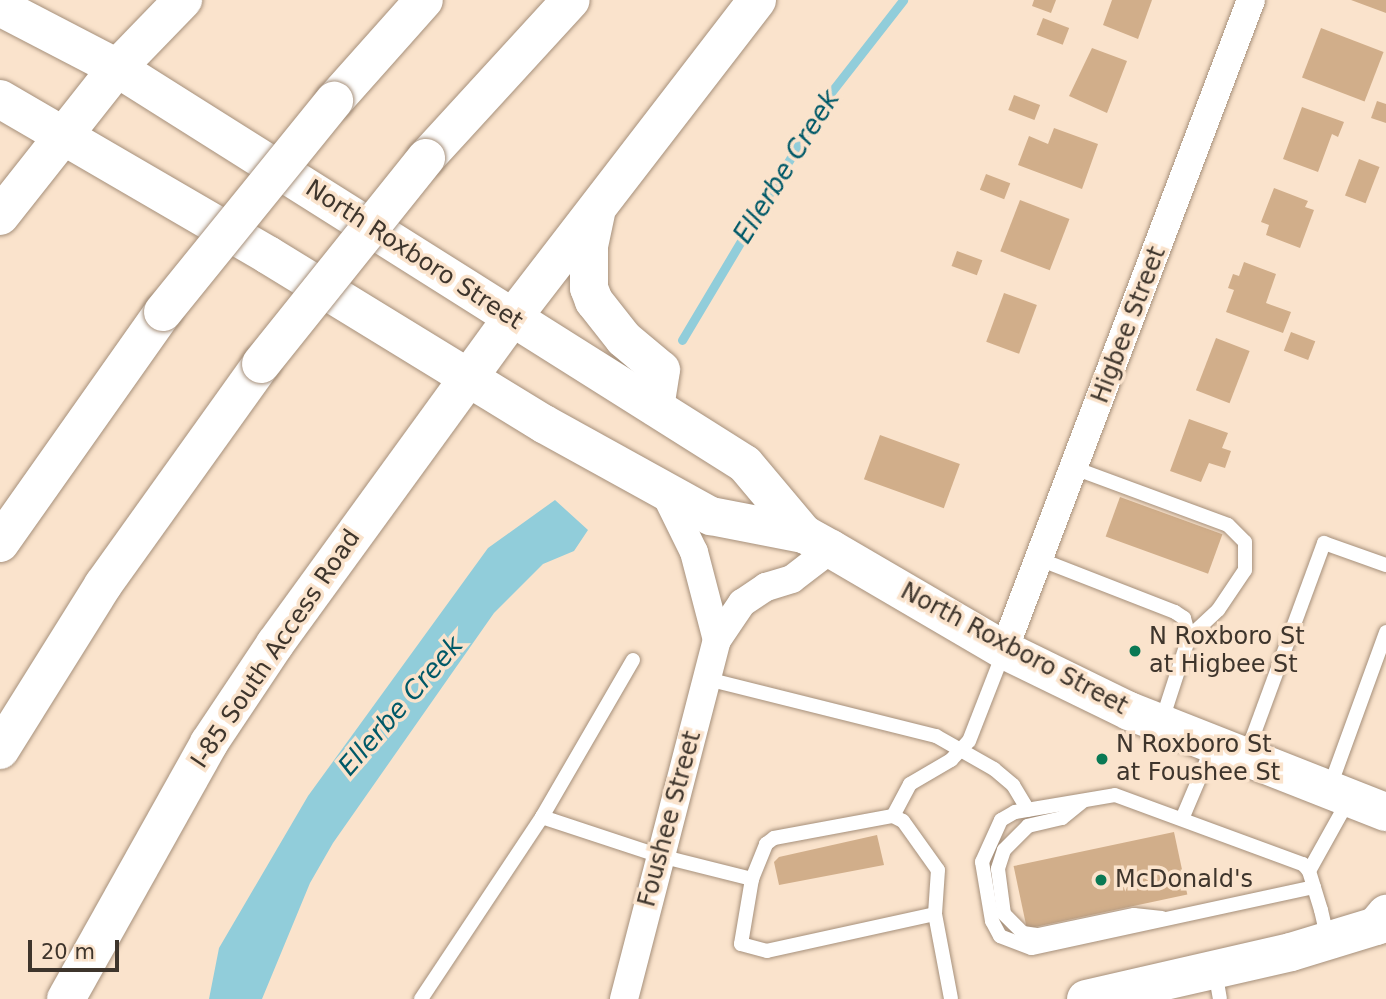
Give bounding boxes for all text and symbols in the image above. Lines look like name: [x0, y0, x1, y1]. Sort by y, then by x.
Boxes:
water label: Ellerbe Creek: [728, 85, 846, 249]
street label: North Roxboro Street: [300, 174, 528, 336]
street label: Higbee Street: [1086, 243, 1172, 407]
street label: I-85 South Access Road: [185, 524, 367, 774]
street label: North Roxboro Street: [896, 577, 1132, 721]
place label: N Roxboro St at Higbee St: [1149, 623, 1305, 679]
water label: Ellerbe Creek: [332, 630, 470, 782]
marker: N Roxboro St at Higbee St: [1127, 643, 1143, 659]
street label: Foushee Street: [633, 728, 707, 910]
place label: N Roxboro St at Foushee St: [1116, 731, 1280, 787]
marker: N Roxboro St at Foushee St: [1094, 751, 1110, 767]
place label: McDonald's: [1115, 866, 1253, 894]
marker: McDonald's: [1093, 872, 1109, 888]
scale bar: [32, 926, 122, 970]
text: 20 m: [41, 940, 95, 964]

